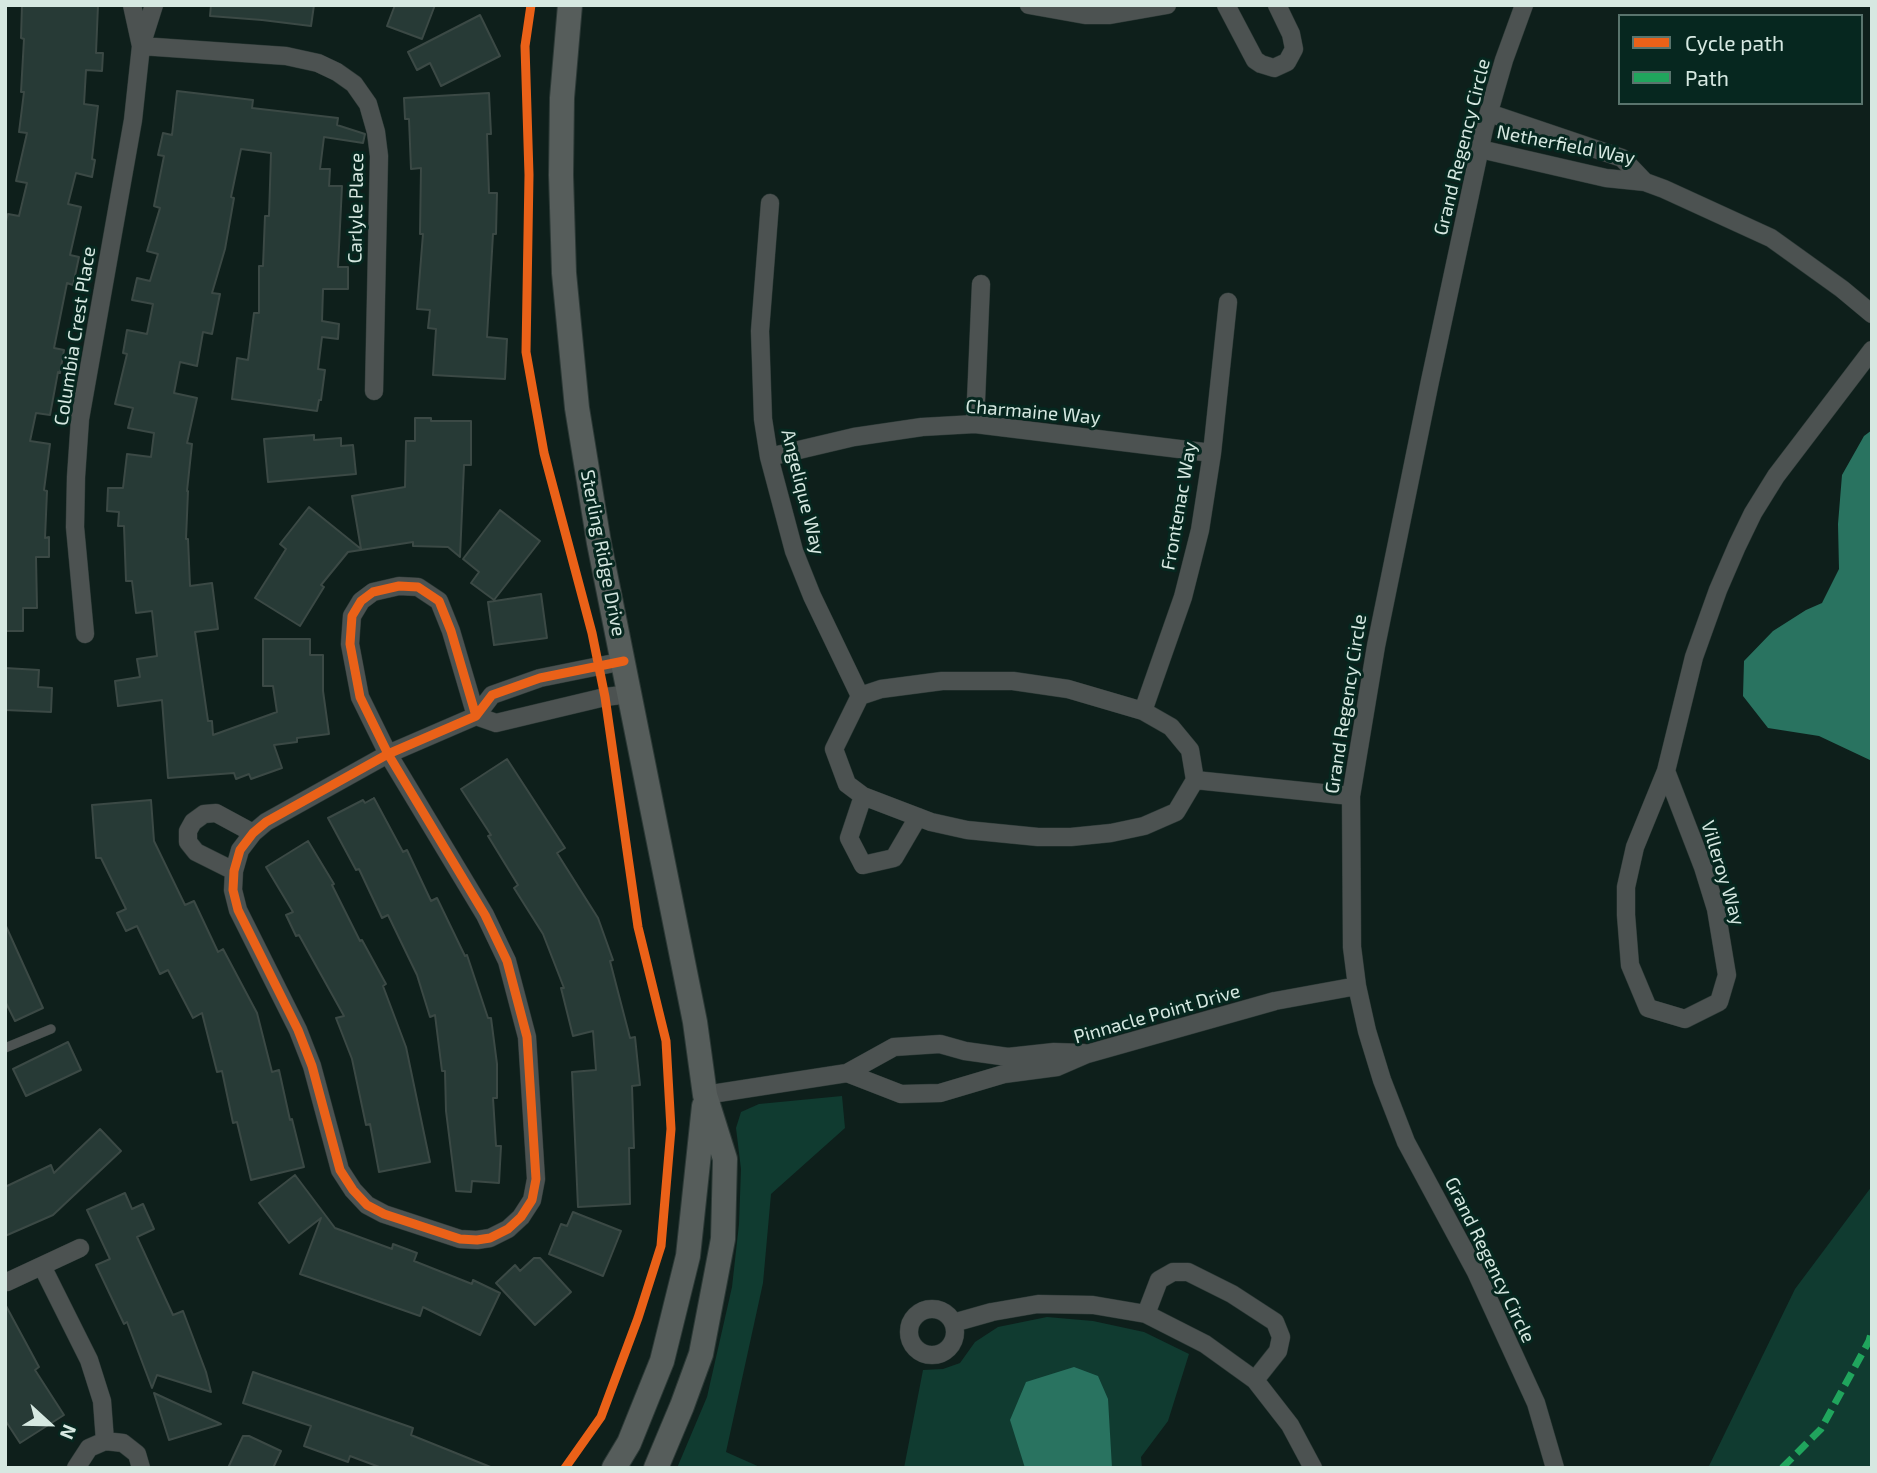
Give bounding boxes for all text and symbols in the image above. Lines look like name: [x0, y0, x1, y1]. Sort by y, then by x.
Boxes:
legend: [1618, 14, 1863, 105]
text: Cycle path: [1685, 30, 1784, 55]
street label: Grand Regency Circle: [1429, 56, 1495, 238]
text: Path: [1685, 65, 1729, 90]
street label: Netherfield Way: [1495, 120, 1637, 170]
street label: Carlyle Place: [344, 152, 368, 264]
street label: Columbia Crest Place: [50, 245, 100, 427]
street label: Charmaine Way: [965, 395, 1101, 429]
street label: Angelique Way: [776, 427, 830, 557]
street label: Frontenac Way: [1157, 440, 1201, 572]
street label: Sterling Ridge Drive: [576, 468, 630, 638]
street label: Grand Regency Circle: [1321, 613, 1371, 795]
street label: Villeroy Way: [1696, 818, 1750, 928]
street label: Pinnacle Point Drive: [1071, 979, 1243, 1049]
street label: Grand Regency Circle: [1440, 1173, 1540, 1347]
north arrow: [14, 1389, 84, 1459]
text: N: [56, 1421, 82, 1443]

